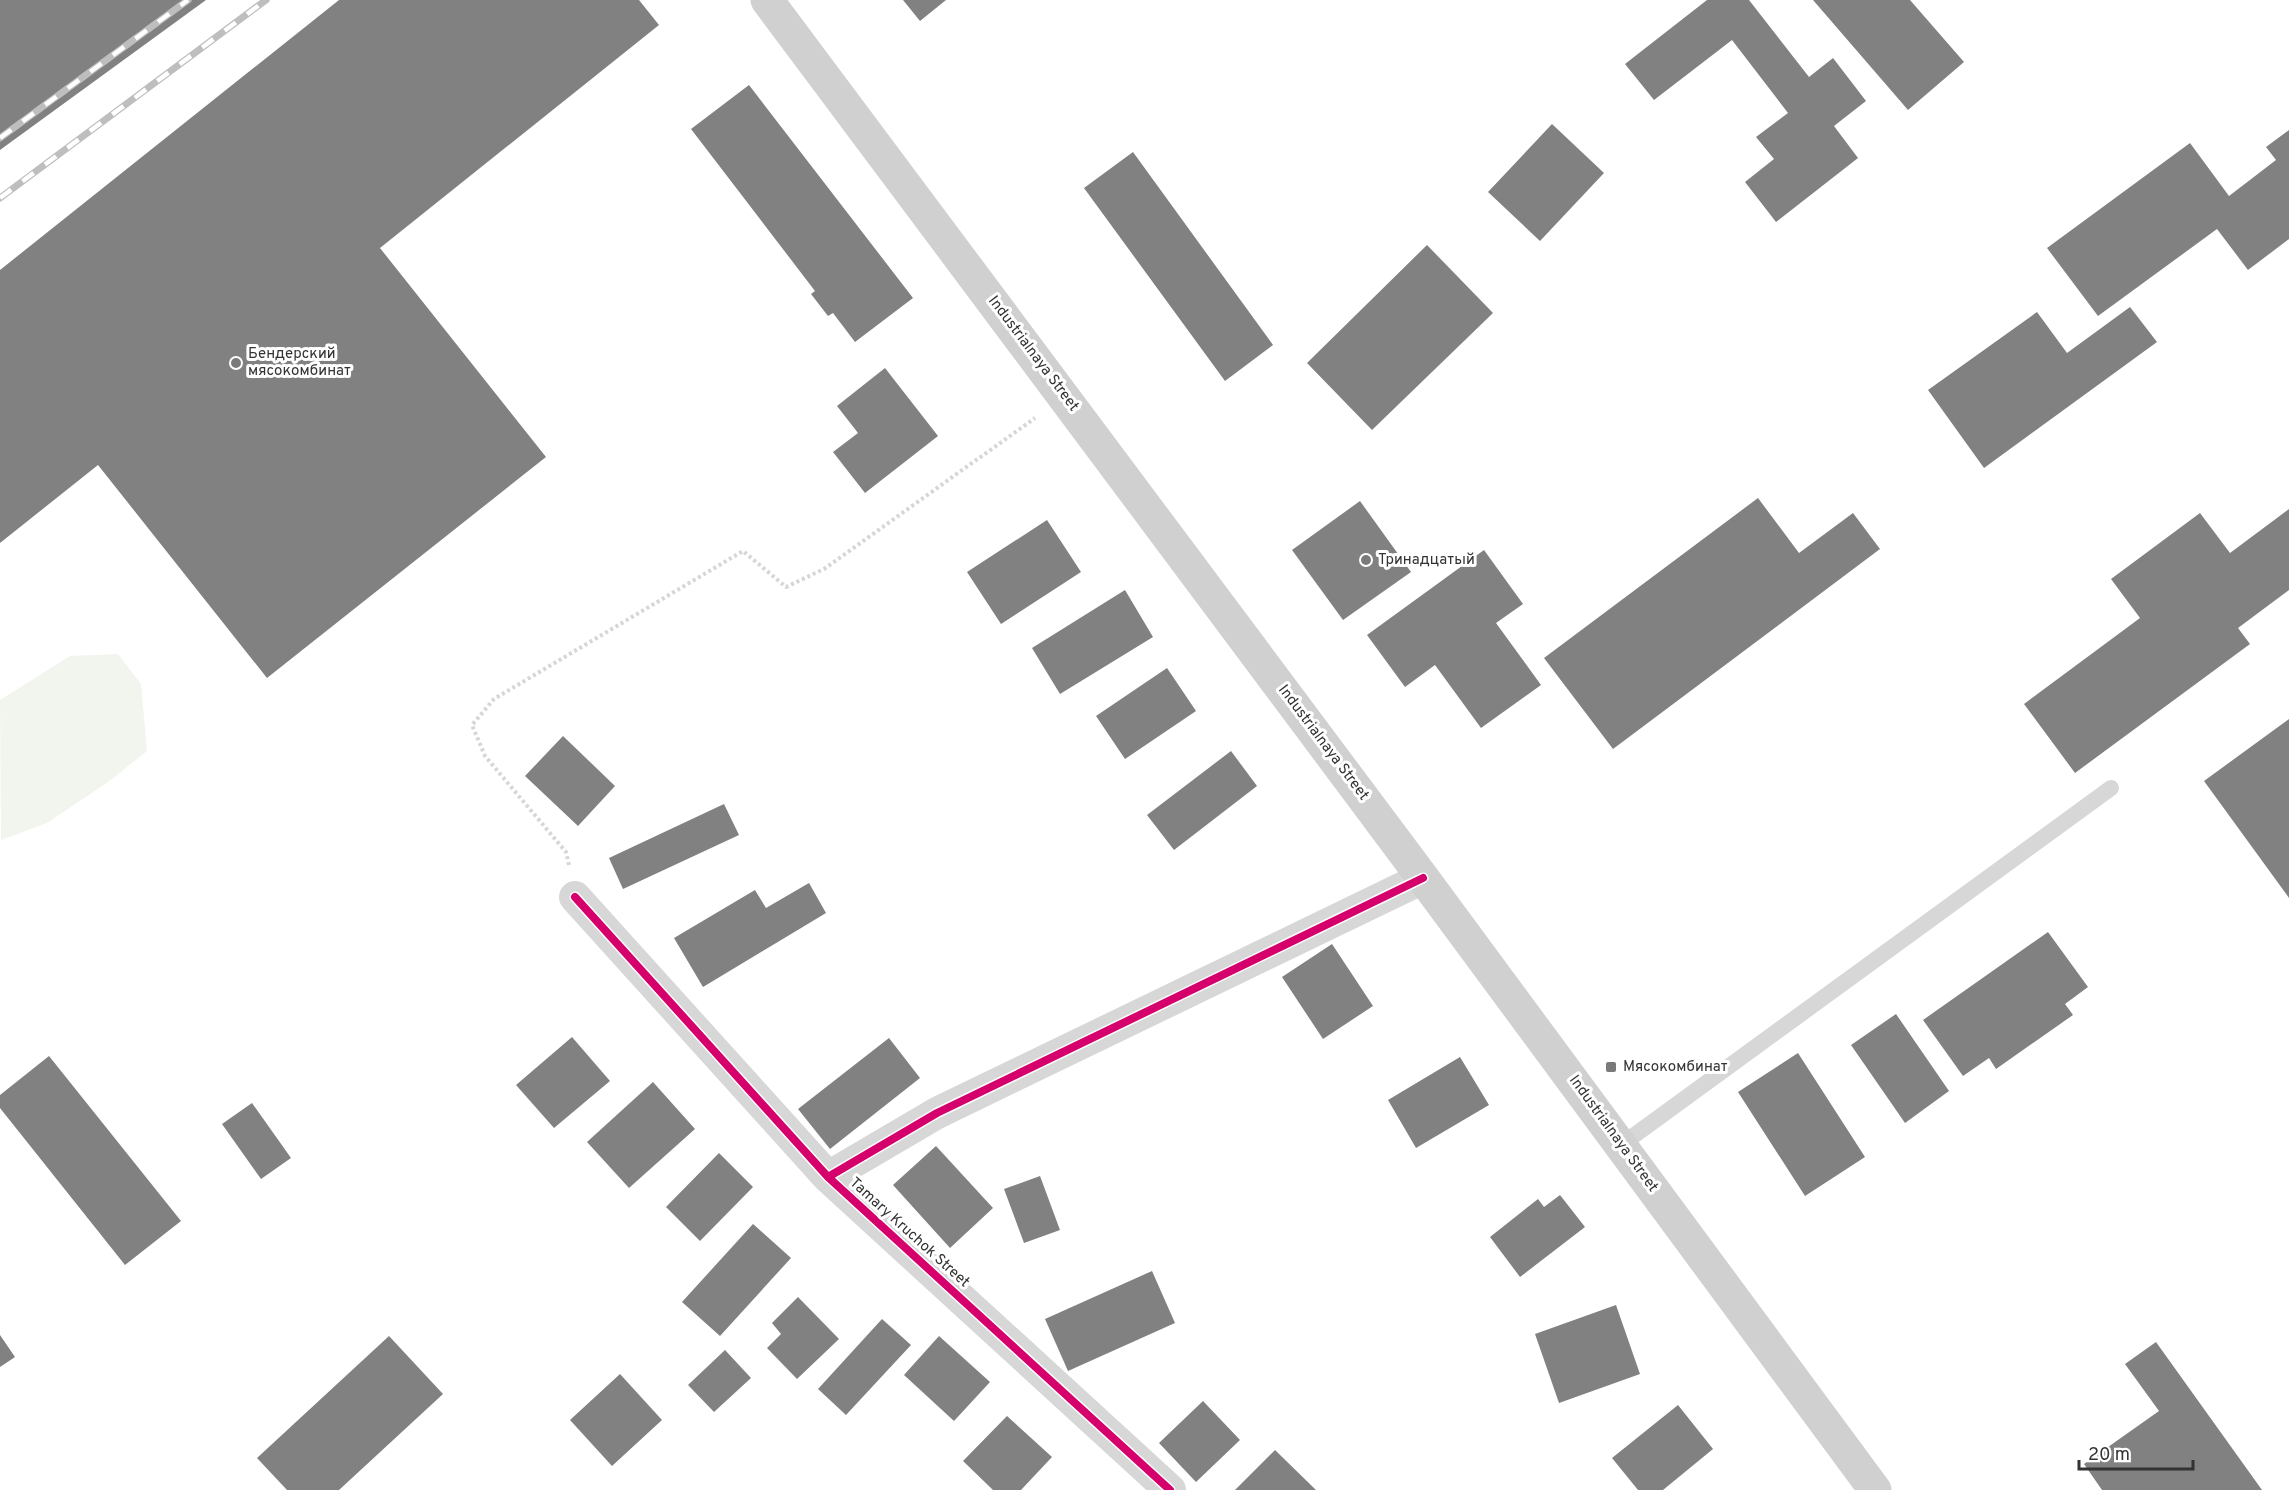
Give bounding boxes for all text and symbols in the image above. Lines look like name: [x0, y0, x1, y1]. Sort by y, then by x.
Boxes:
street label: Industrialnaya Street: [983, 292, 1083, 416]
place label: Бендерский мясокомбинат: [248, 345, 351, 381]
marker: Бендерский мясокомбинат: [229, 356, 243, 370]
place label: Тринадцатый: [1378, 551, 1475, 570]
marker: Тринадцатый: [1359, 553, 1373, 567]
street label: Industrialnaya Street: [1273, 681, 1373, 805]
place label: Мясокомбинат: [1623, 1058, 1728, 1077]
marker: Мясокомбинат: [1604, 1060, 1618, 1074]
street label: Industrialnaya Street: [1564, 1072, 1662, 1196]
street label: Tamary Kruchok Street: [845, 1174, 973, 1292]
scale bar: [2079, 1433, 2193, 1471]
text: 20 m: [2088, 1444, 2130, 1467]

